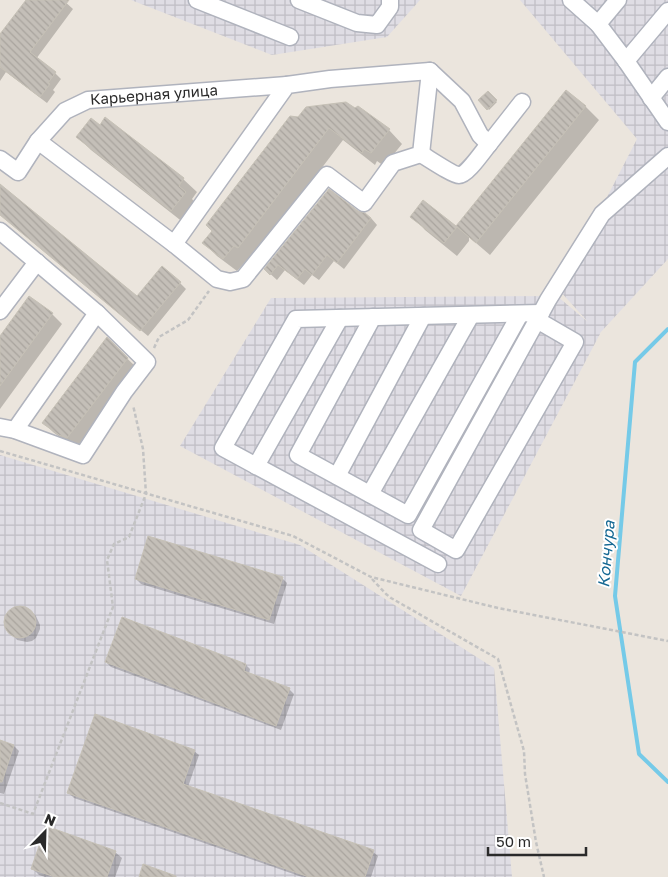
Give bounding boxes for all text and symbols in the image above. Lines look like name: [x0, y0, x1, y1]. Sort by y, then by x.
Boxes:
street label: Карьерная улица: [89, 80, 218, 108]
water label: Кончура: [593, 519, 619, 588]
north arrow: [20, 807, 70, 857]
text: N: [42, 810, 58, 829]
scale bar: [488, 824, 586, 856]
text: 50 m: [496, 832, 531, 850]

